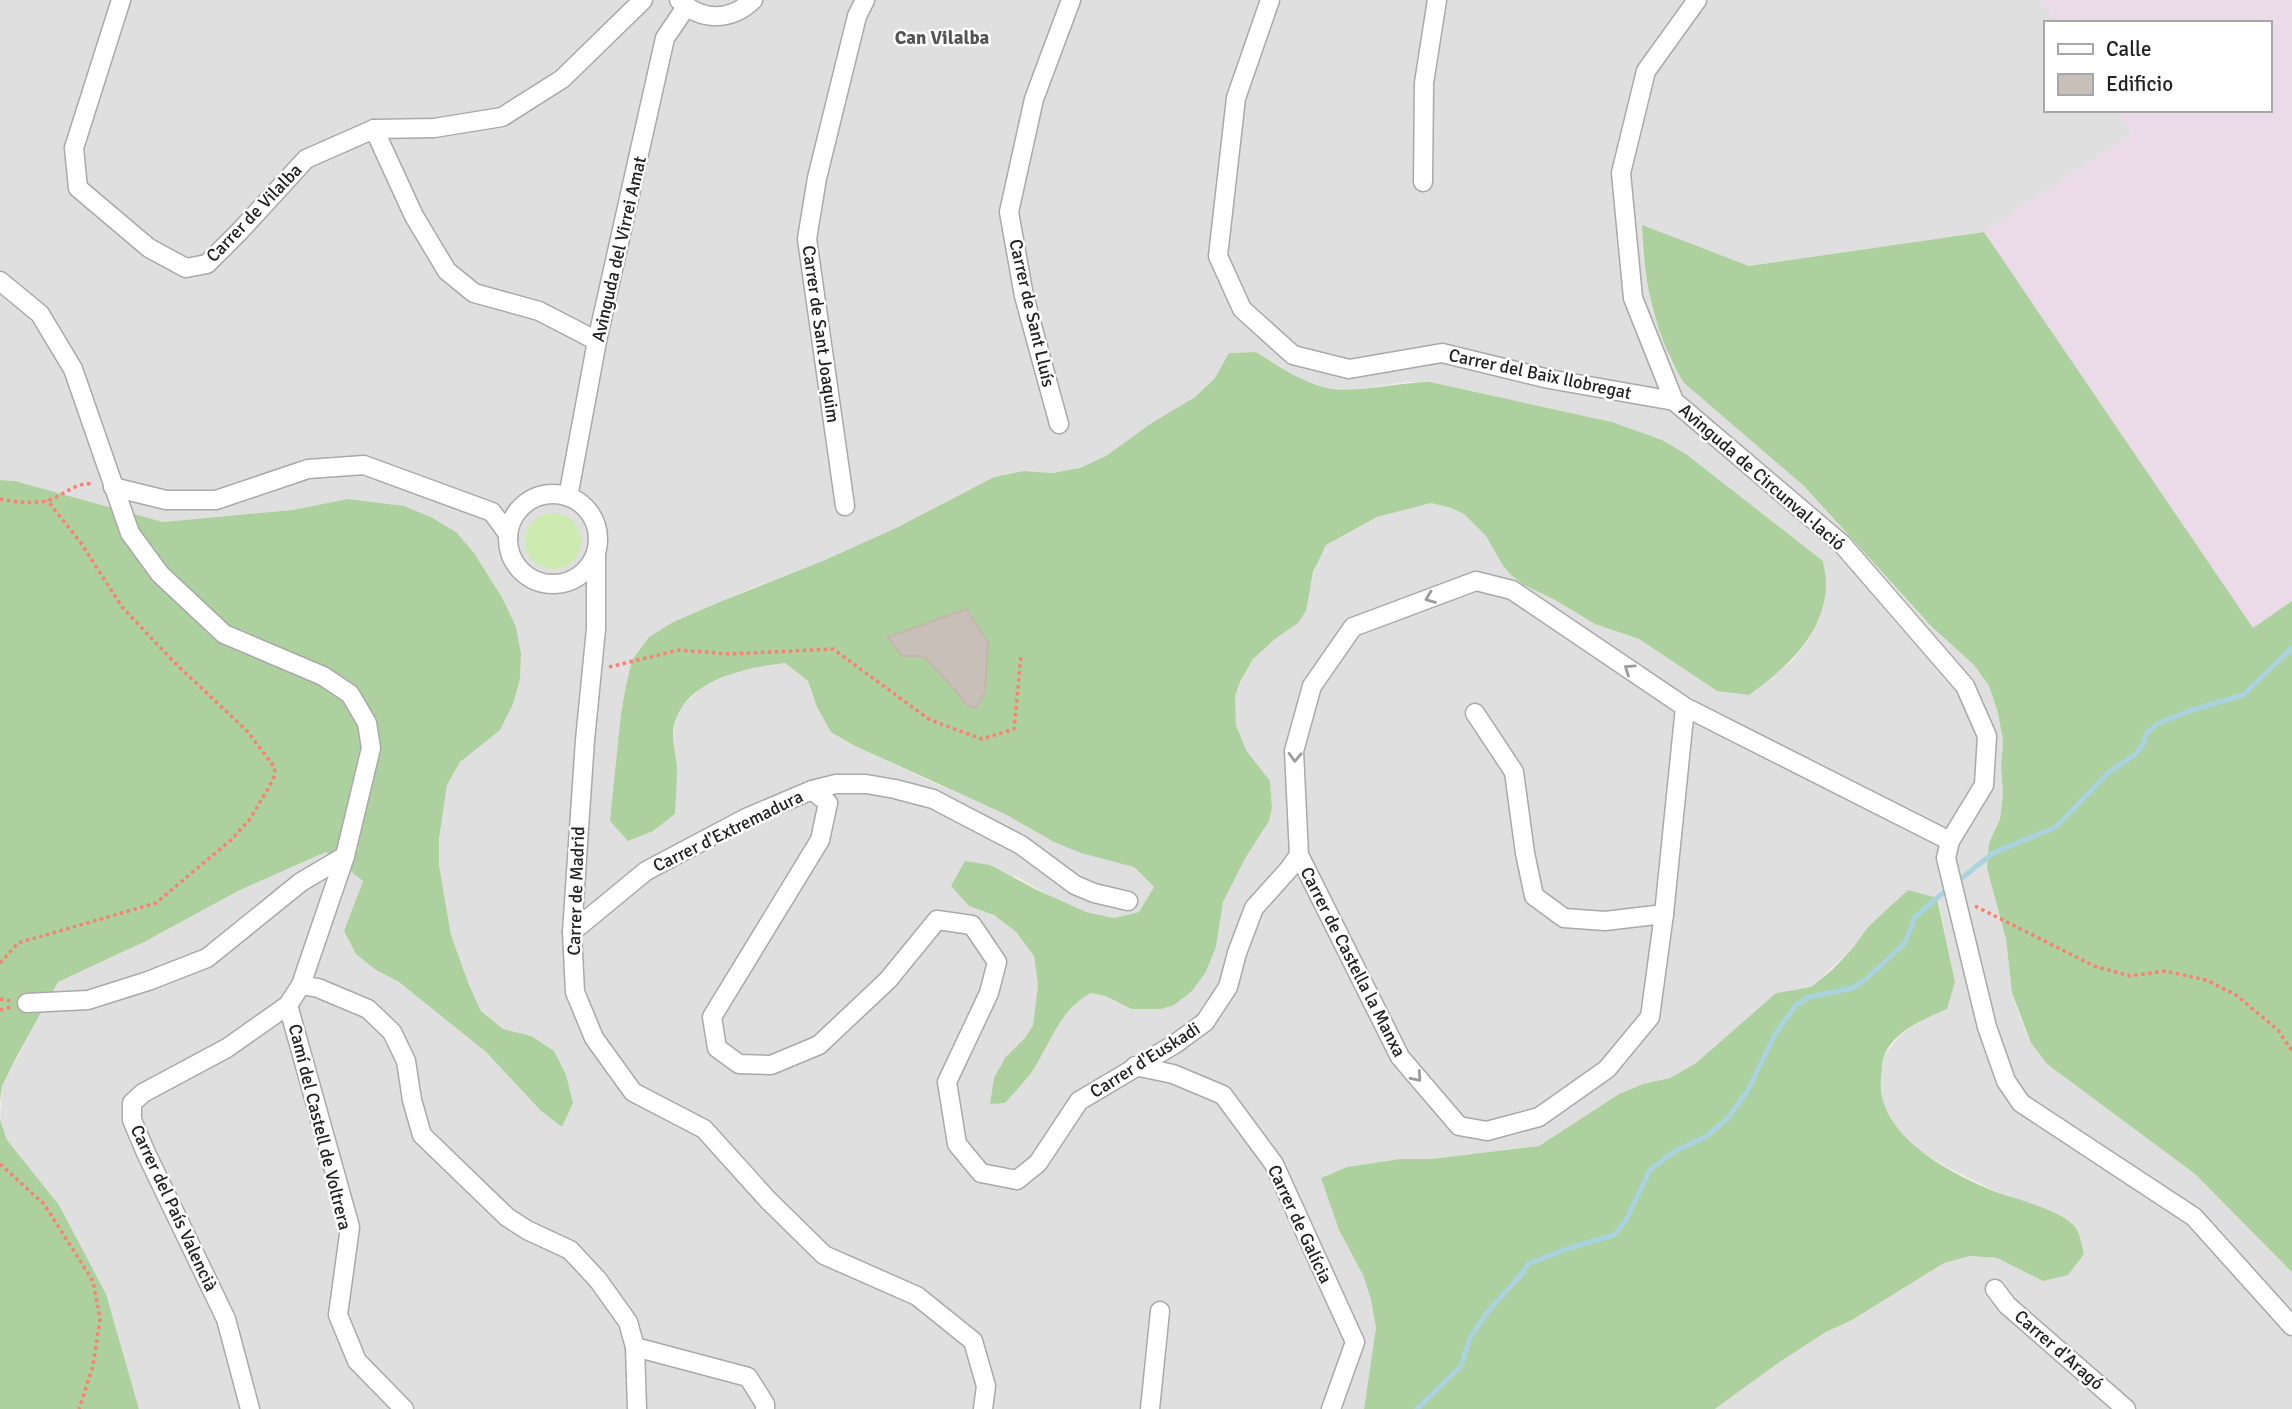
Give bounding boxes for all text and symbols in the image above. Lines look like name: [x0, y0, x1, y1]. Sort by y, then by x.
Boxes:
legend: [2044, 21, 2271, 112]
district label: Can Vilalba: [895, 26, 990, 50]
text: Calle: [2106, 36, 2152, 62]
text: Edificio: [2106, 71, 2173, 97]
street label: Avinguda del Virrei Amat: [587, 154, 651, 344]
street label: Carrer de Vilalba: [201, 159, 307, 267]
street label: Carrer de Sant Lluís: [1004, 237, 1060, 389]
street label: Carrer de Sant Joaquim: [798, 244, 844, 424]
street label: Carrer del Baix llobregat: [1447, 344, 1633, 404]
street label: Avinguda de Circunval·lació: [1674, 399, 1850, 555]
one-way arrow: [1424, 590, 1436, 604]
one-way arrow: [1623, 664, 1636, 677]
one-way arrow: [1288, 752, 1303, 763]
street label: Carrer d'Extremadura: [649, 785, 807, 877]
street label: Carrer de Madrid: [563, 826, 589, 956]
street label: Carrer de Castella la Manxa: [1295, 863, 1411, 1061]
street label: Carrer d'Euskadi: [1086, 1017, 1204, 1103]
street label: Camí del Castell de Voltrera: [284, 1022, 356, 1232]
one-way arrow: [1409, 1069, 1421, 1082]
street label: Carrer del País Valencià: [126, 1121, 222, 1295]
street label: Carrer de Galícia: [1263, 1161, 1337, 1287]
street label: Carrer d'Aragó: [2010, 1305, 2108, 1395]

